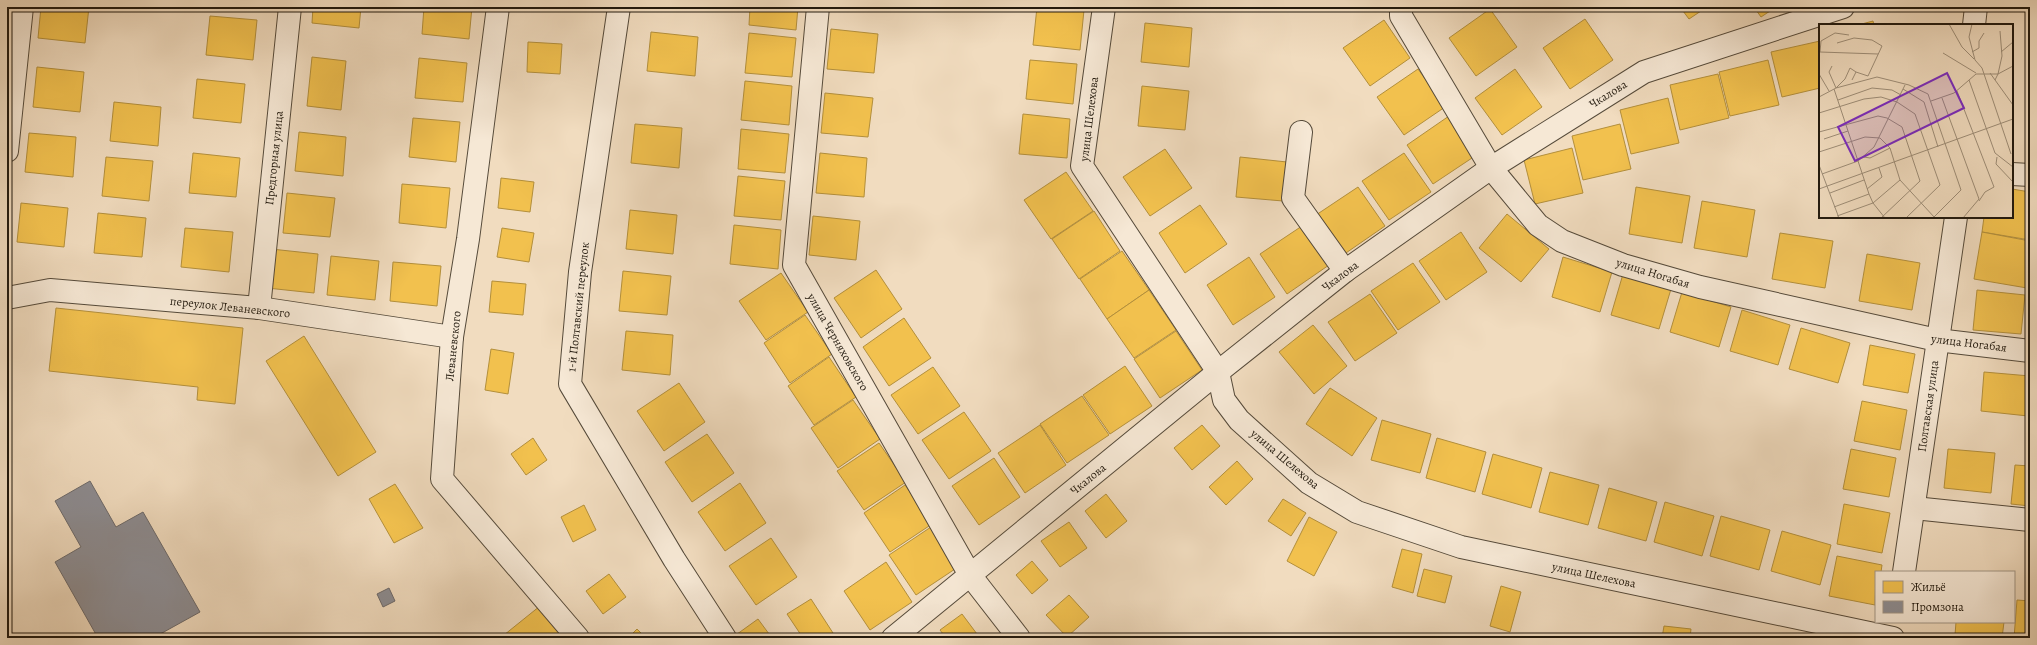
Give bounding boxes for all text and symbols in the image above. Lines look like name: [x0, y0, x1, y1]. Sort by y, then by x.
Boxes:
inset map: [1819, 24, 2013, 218]
street label: улица Шелехова: [1076, 75, 1102, 163]
street label: Чкалова: [1586, 76, 1630, 112]
street label: Предгорная улица: [261, 110, 287, 206]
street label: 1-й Полтавский переулок: [563, 241, 593, 373]
street label: улица Ногабая: [1613, 254, 1692, 292]
street label: Чкалова: [1318, 257, 1362, 295]
street label: улица Черняховского: [803, 289, 872, 394]
street label: переулок Леваневского: [169, 293, 291, 321]
street label: Леваневского: [441, 310, 465, 382]
street label: улица Ногабая: [1929, 330, 2008, 356]
street label: Полтавская улица: [1914, 359, 1942, 453]
street label: улица Шелехова: [1246, 425, 1323, 493]
street label: Чкалова: [1067, 459, 1110, 498]
street label: улица Шелехова: [1550, 558, 1638, 592]
legend: [1875, 571, 2015, 623]
text: Жильё: [1911, 579, 1946, 595]
text: Промзона: [1911, 599, 1964, 615]

